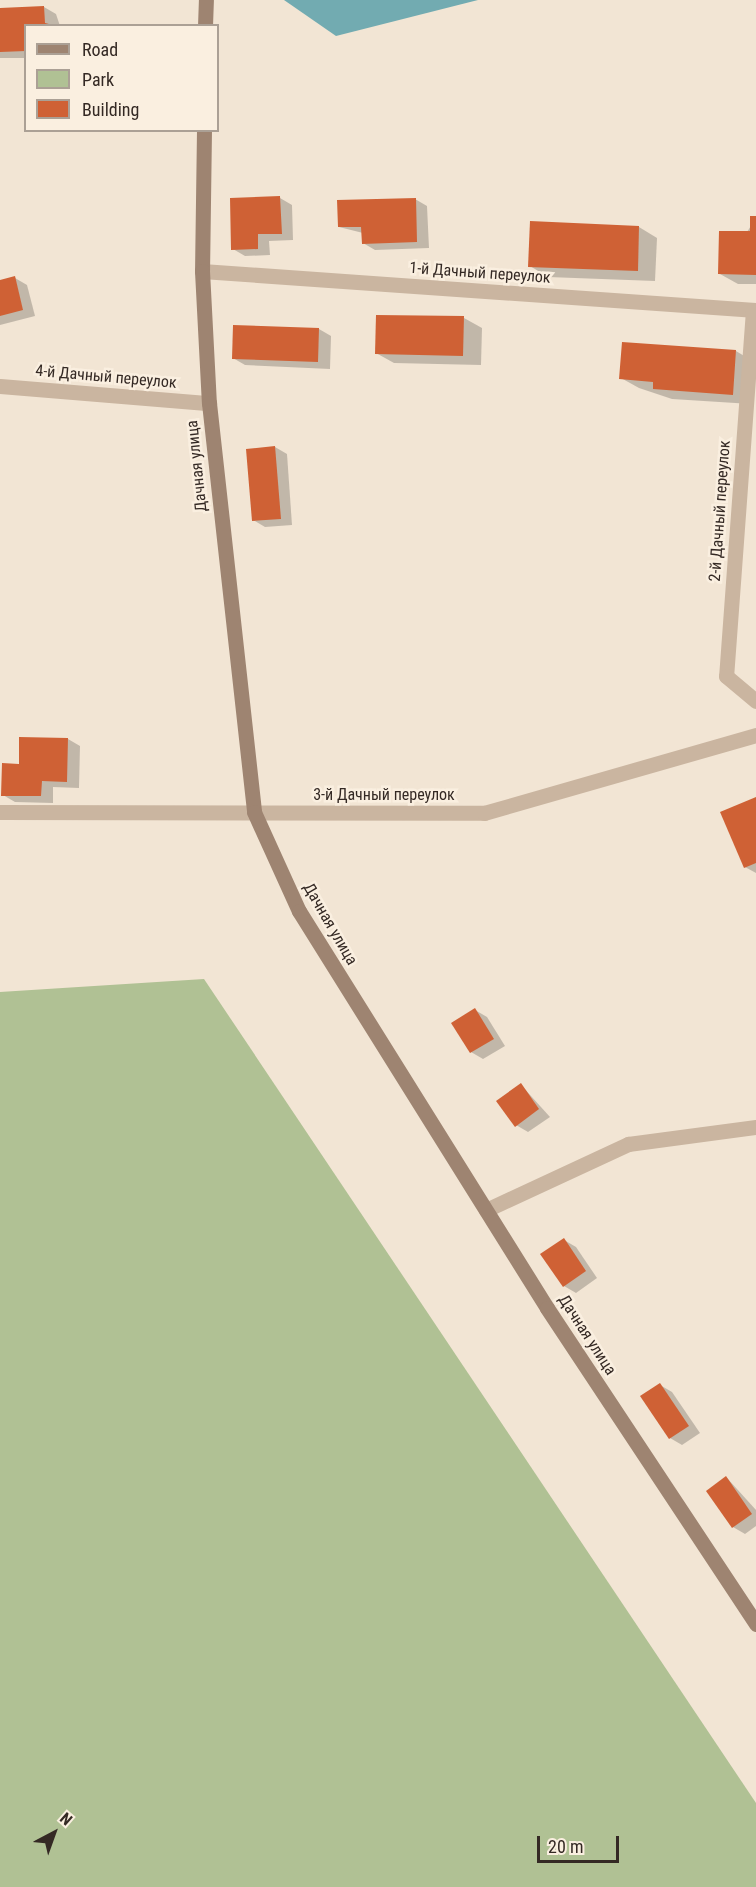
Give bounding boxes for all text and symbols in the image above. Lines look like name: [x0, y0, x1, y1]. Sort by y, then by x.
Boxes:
legend: [24, 24, 219, 132]
text: Road: [82, 39, 118, 60]
text: Park: [82, 69, 114, 90]
text: Building: [82, 99, 139, 120]
street label: 1-й Дачный переулок: [409, 258, 551, 288]
street label: 4-й Дачный переулок: [35, 361, 177, 393]
street label: Дачная улица: [183, 419, 211, 513]
street label: 2-й Дачный переулок: [705, 440, 735, 582]
street label: 3-й Дачный переулок: [313, 785, 455, 805]
street label: Дачная улица: [299, 879, 361, 969]
street label: Дачная улица: [554, 1291, 620, 1379]
north arrow: [24, 1803, 84, 1863]
text: N: [56, 1809, 76, 1829]
scale bar: [540, 1824, 622, 1862]
text: 20 m: [548, 1836, 583, 1857]

